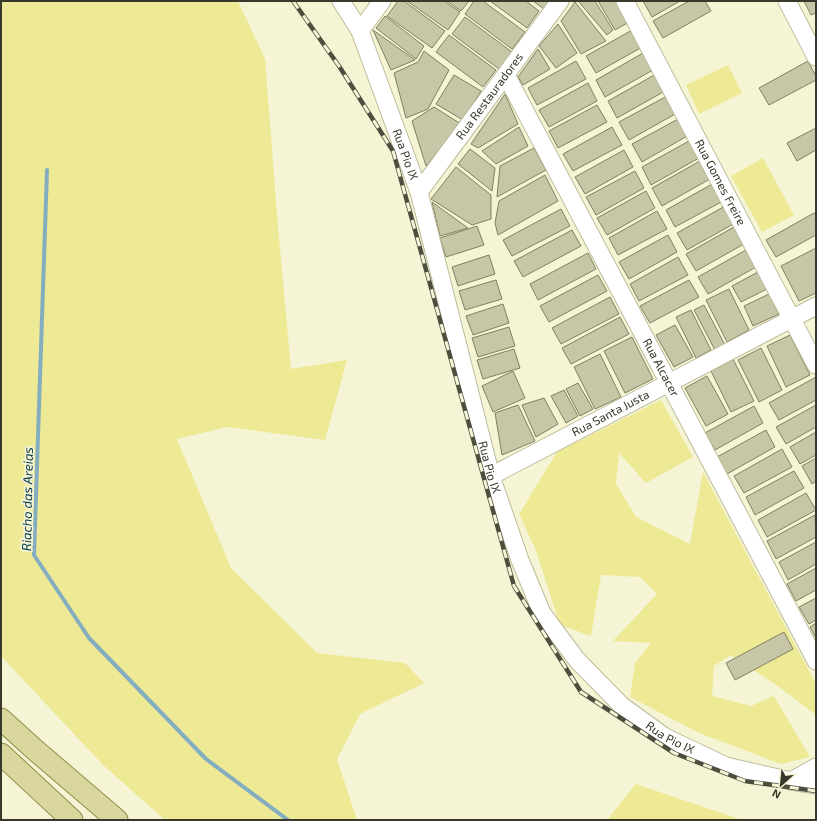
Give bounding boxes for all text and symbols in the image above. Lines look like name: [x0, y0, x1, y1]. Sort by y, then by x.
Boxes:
street label: Rua Restauradores: [452, 50, 525, 142]
street label: Rua Pio IX: [390, 127, 422, 182]
street label: Rua Gomes Freire: [693, 137, 749, 227]
street label: Rua Alcacer: [641, 336, 683, 399]
street label: Rua Santa Justa: [569, 386, 651, 439]
street label: Rua Pio IX: [476, 439, 505, 495]
water label: Riacho das Areias: [18, 446, 36, 551]
street label: Rua Pio IX: [644, 718, 698, 756]
north arrow: [761, 765, 801, 805]
text: N: [770, 787, 783, 802]

